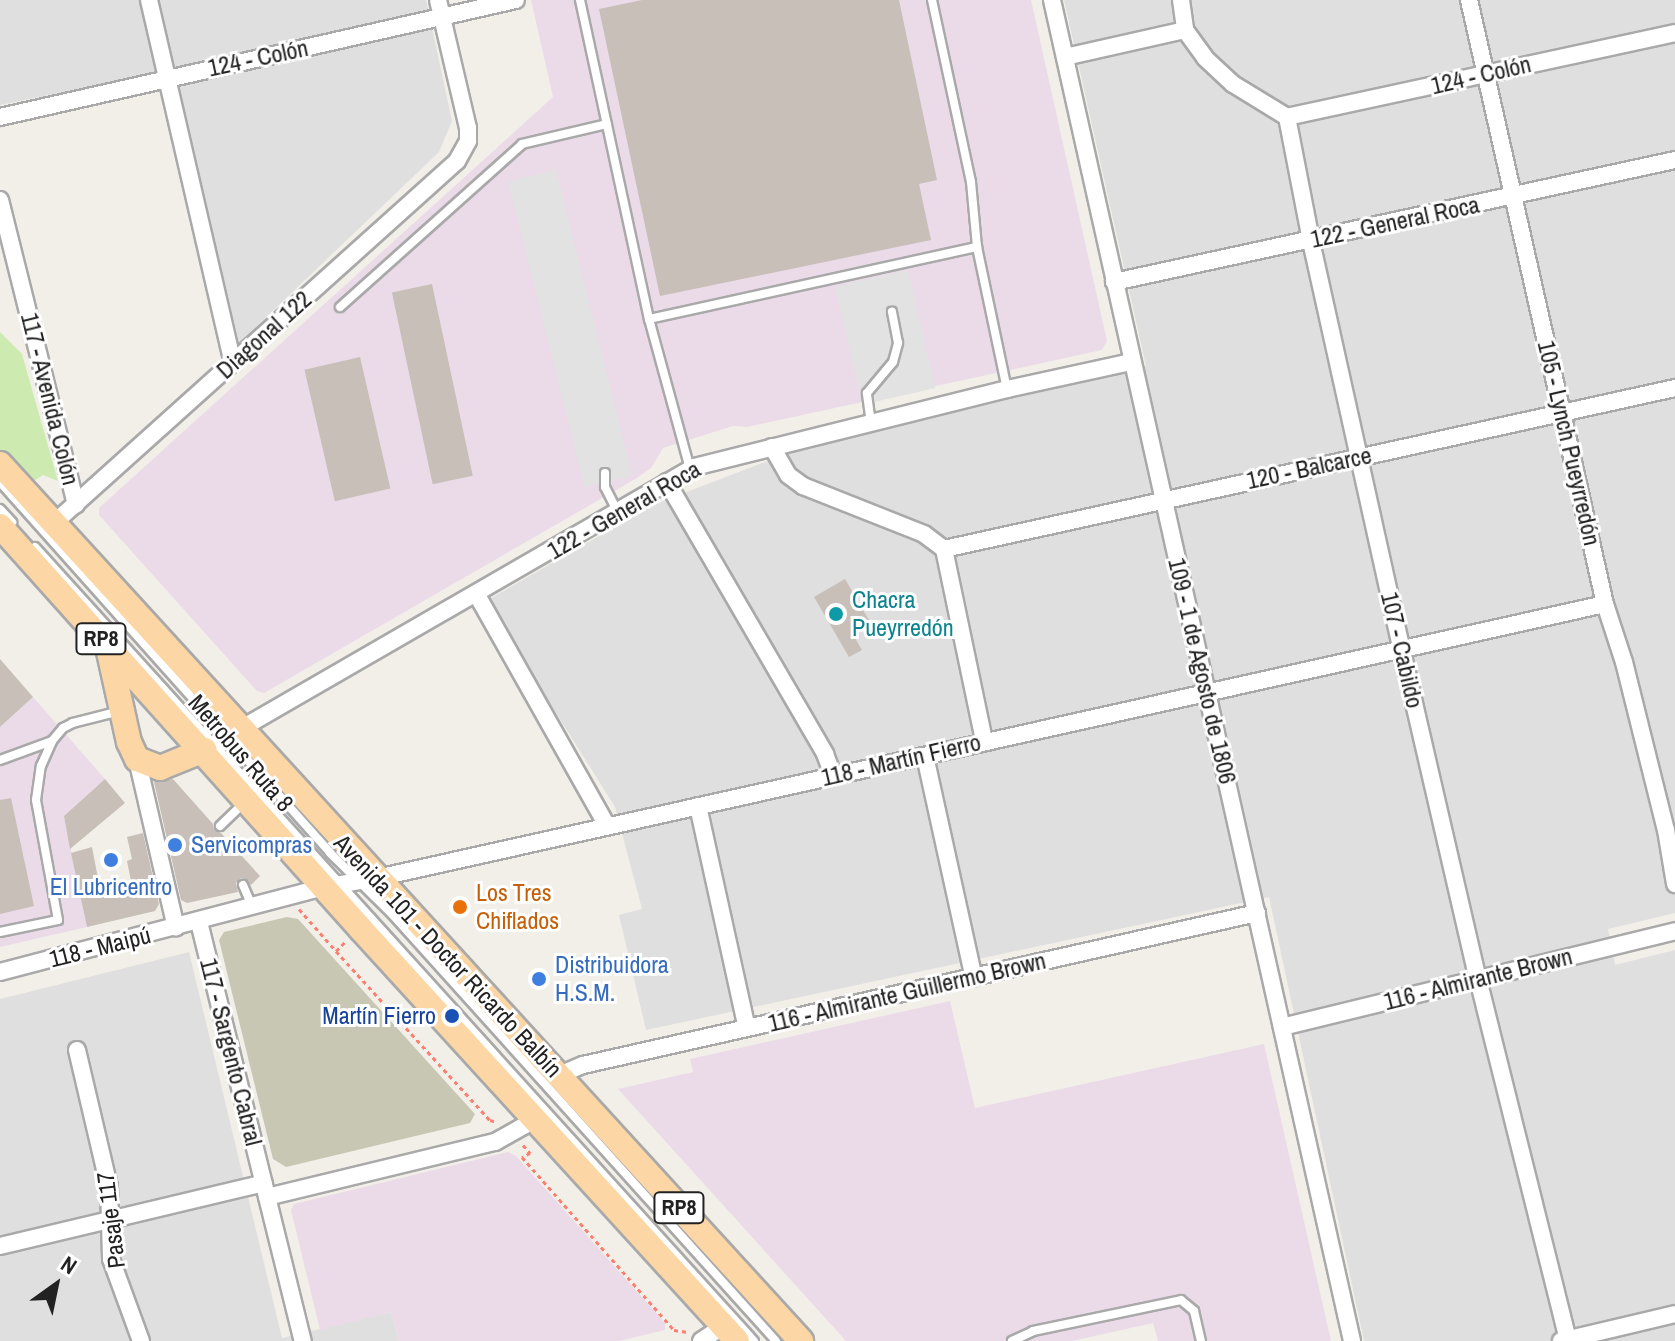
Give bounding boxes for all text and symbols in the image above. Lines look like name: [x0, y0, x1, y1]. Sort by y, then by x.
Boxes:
street label: 124 - Colón: [205, 33, 311, 83]
street label: 124 - Colón: [1428, 50, 1534, 100]
street label: 122 - General Roca: [1308, 190, 1482, 254]
street label: Diagonal 122: [211, 285, 317, 385]
street label: 117 - Avenida Colón: [15, 309, 85, 489]
street label: 105 - Lynch Pueyrredón: [1531, 338, 1607, 548]
street label: 120 - Balcarce: [1244, 441, 1374, 495]
street label: 122 - General Roca: [542, 455, 706, 565]
street label: 109 - 1 de Agosto de 1806: [1162, 555, 1242, 787]
place label: Chacra Pueyrredón: [852, 586, 954, 642]
street label: 107 - Cabildo: [1375, 589, 1429, 711]
marker: Chacra Pueyrredón: [827, 605, 845, 623]
road number: RP8: [75, 621, 127, 657]
street label: Metrobus Ruta 8: [182, 689, 300, 817]
street label: 118 - Martín Fierro: [819, 728, 983, 792]
street label: Avenida 101 - Doctor Ricardo Balbín: [328, 829, 568, 1083]
place label: Servicompras: [191, 831, 312, 859]
marker: Servicompras: [166, 836, 184, 854]
marker: El Lubricentro: [102, 851, 120, 869]
place label: El Lubricentro: [50, 873, 172, 901]
place label: Los Tres Chiflados: [476, 879, 559, 935]
marker: Los Tres Chiflados: [451, 898, 469, 916]
street label: 118 - Maipú: [46, 920, 154, 974]
street label: 116 - Almirante Brown: [1380, 942, 1576, 1016]
street label: 116 - Almirante Guillermo Brown: [765, 946, 1049, 1038]
place label: Distribuidora H.S.M.: [555, 951, 669, 1007]
street label: 117 - Sargento Cabral: [194, 955, 268, 1149]
marker: Distribuidora H.S.M.: [530, 970, 548, 988]
place label: Martín Fierro: [322, 1002, 436, 1030]
marker: Martín Fierro: [443, 1007, 461, 1025]
street label: Pasaje 117: [91, 1170, 131, 1270]
road number: RP8: [653, 1190, 705, 1226]
north arrow: [16, 1245, 96, 1325]
text: N: [55, 1249, 83, 1281]

